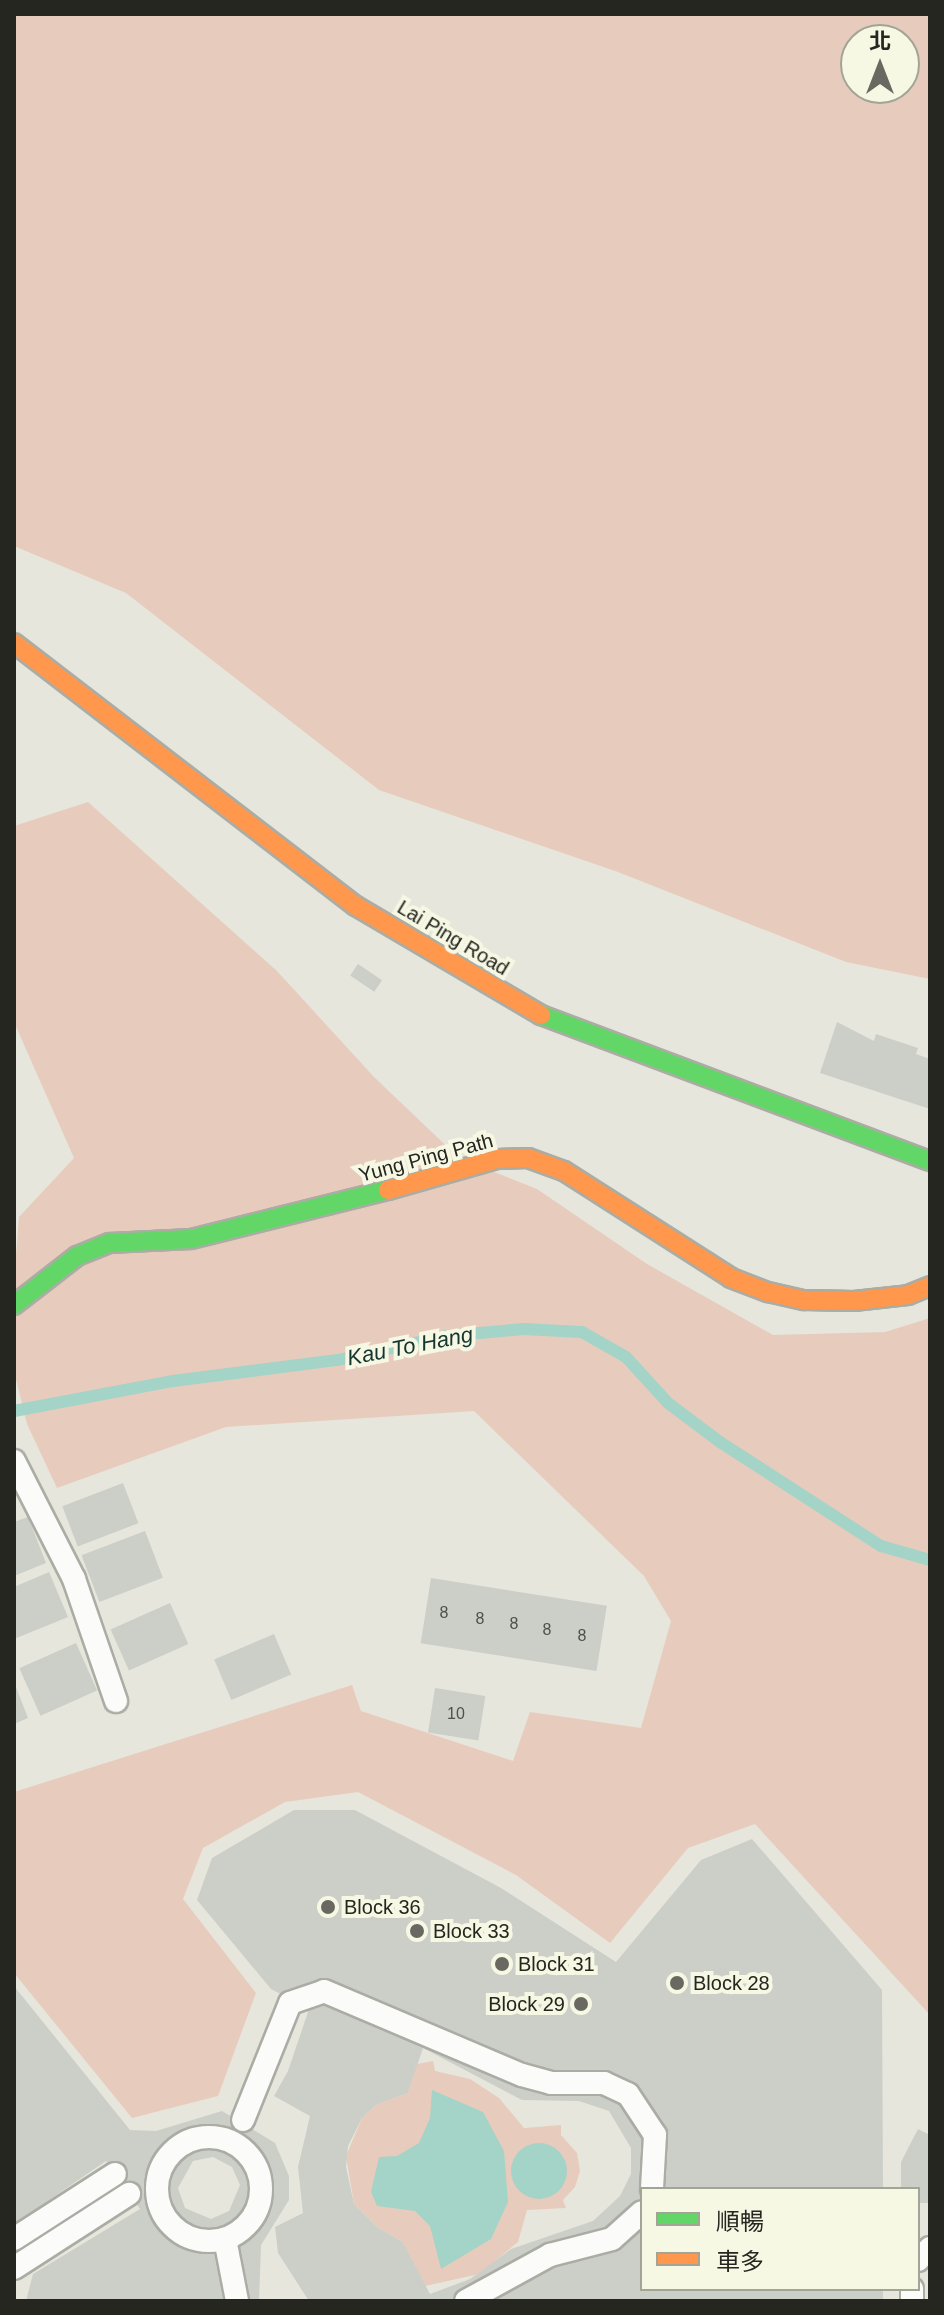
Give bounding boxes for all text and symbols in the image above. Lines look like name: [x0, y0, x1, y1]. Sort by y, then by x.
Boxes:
north arrow: [840, 24, 920, 104]
text: 北: [869, 29, 891, 54]
street label: Lai Ping Road: [393, 895, 513, 981]
street label: Yung Ping Path: [356, 1129, 496, 1187]
water label: Kau To Hang: [345, 1321, 475, 1371]
house number: 8: [440, 1603, 448, 1623]
house number: 8: [476, 1609, 484, 1629]
house number: 8: [510, 1614, 518, 1634]
house number: 8: [543, 1620, 551, 1640]
house number: 8: [578, 1626, 586, 1646]
house number: 10: [447, 1704, 465, 1724]
place label: Block 36: [344, 1895, 421, 1919]
marker: Block 36: [319, 1898, 337, 1916]
place label: Block 33: [433, 1919, 510, 1943]
marker: Block 33: [408, 1922, 426, 1940]
place label: Block 31: [518, 1952, 595, 1976]
marker: Block 31: [493, 1955, 511, 1973]
place label: Block 28: [693, 1971, 770, 1995]
marker: Block 28: [668, 1974, 686, 1992]
place label: Block 29: [488, 1992, 565, 2016]
marker: Block 29: [572, 1995, 590, 2013]
legend: [640, 2187, 920, 2291]
text: 順暢: [716, 2208, 764, 2235]
text: 車多: [716, 2248, 764, 2275]

